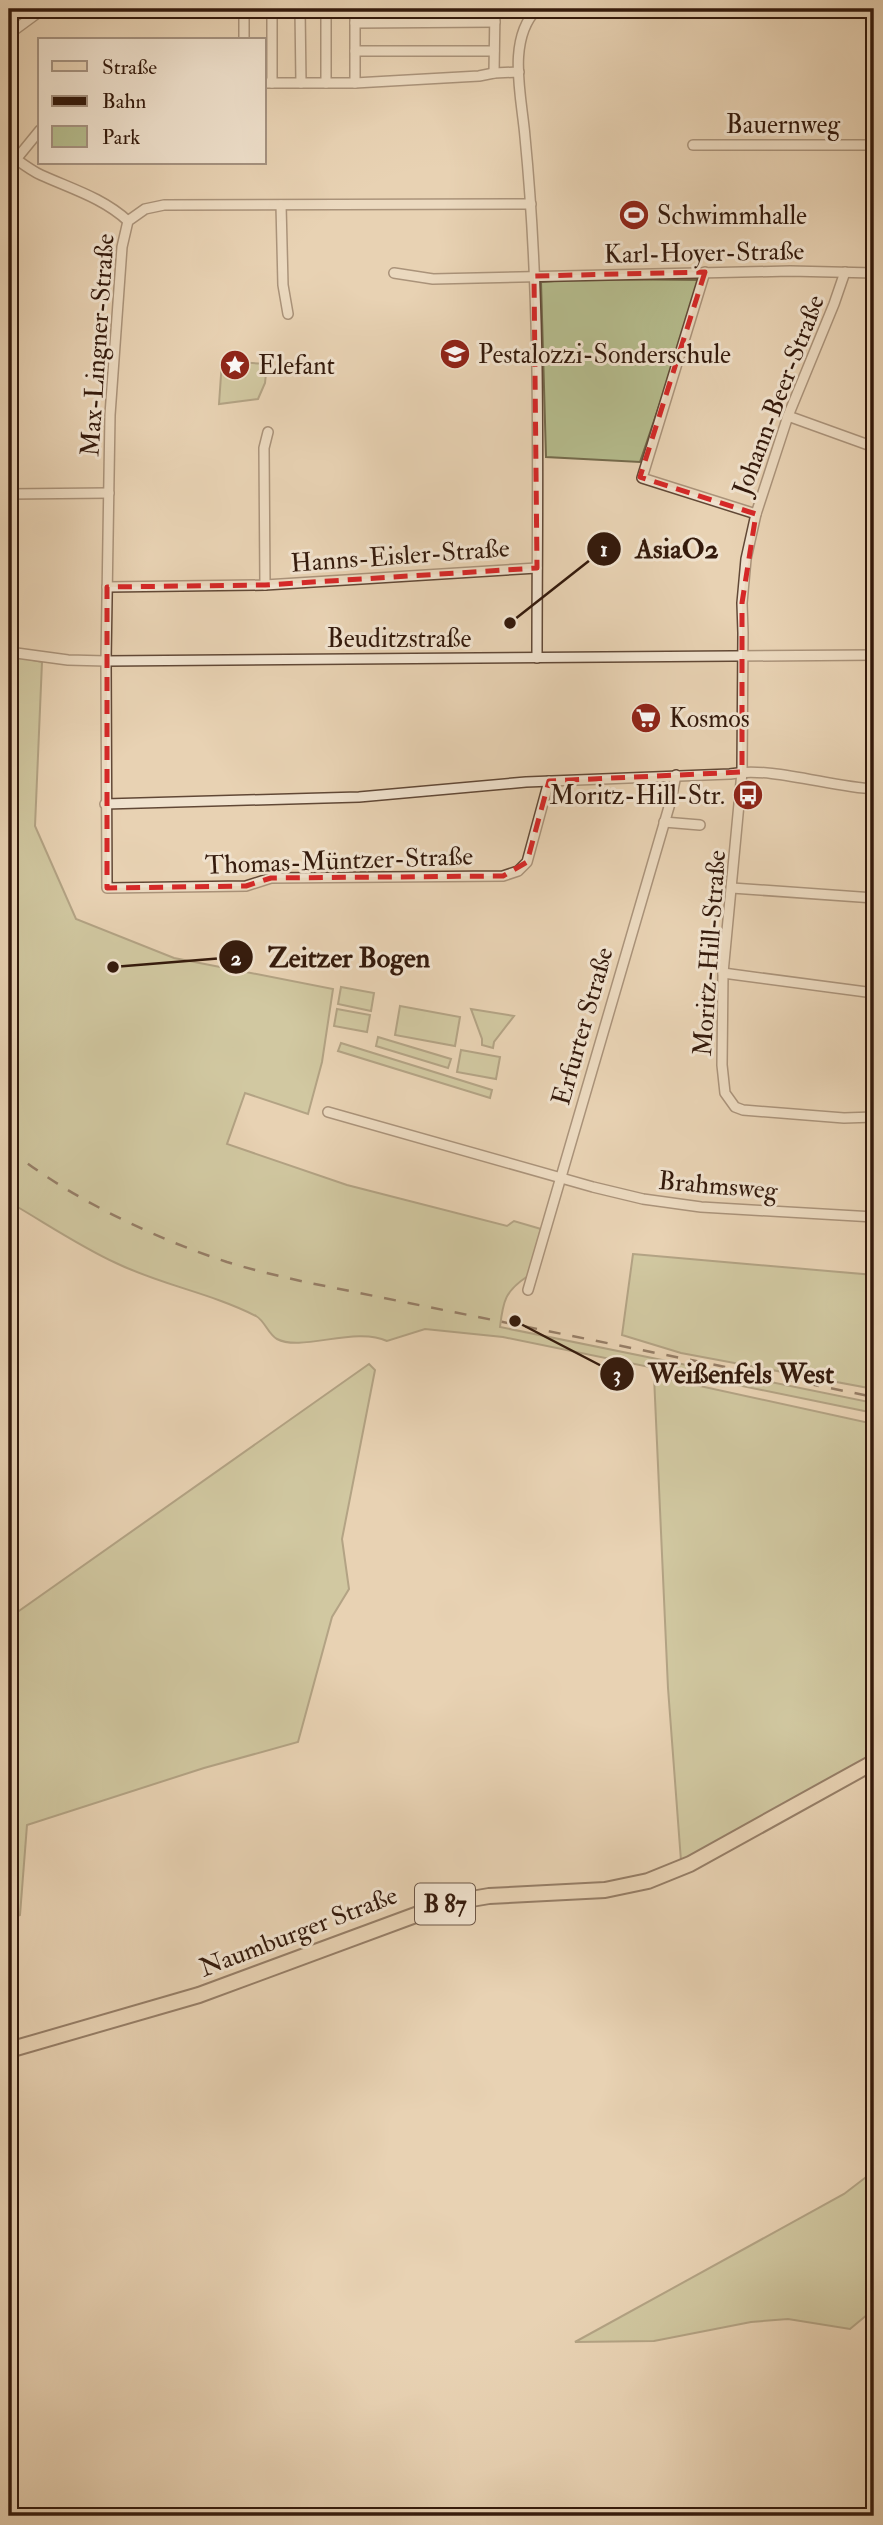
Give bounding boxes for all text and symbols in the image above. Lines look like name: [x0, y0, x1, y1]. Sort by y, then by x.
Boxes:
legend: [38, 38, 266, 164]
text: Straße: [102, 54, 157, 81]
text: Bahn: [102, 88, 146, 115]
street label: Bauernweg: [726, 109, 841, 141]
text: Park: [102, 124, 140, 151]
sports icon: Schwimmhalle: [617, 198, 651, 232]
place label: Schwimmhalle: [657, 200, 807, 232]
street label: Max-Lingner-Straße: [74, 232, 122, 458]
street label: Karl-Hoyer-Straße: [604, 235, 805, 271]
street label: Johann-Beer-Straße: [726, 290, 832, 501]
school or university icon: Pestalozzi-Sonderschule: [438, 337, 472, 371]
place label: Pestalozzi-Sonderschule: [478, 339, 731, 371]
place icon: Elefant: [218, 348, 252, 382]
place label: Elefant: [258, 350, 335, 382]
callout: AsiaO2: [586, 524, 733, 573]
street label: Hanns-Eisler-Straße: [289, 532, 511, 580]
text: AsiaO2: [634, 532, 719, 567]
text: 1: [600, 536, 608, 563]
street label: Beuditzstraße: [327, 623, 471, 655]
supermarket icon: Kosmos: [629, 701, 663, 735]
place label: Kosmos: [669, 703, 750, 735]
bus stop icon: Moritz-Hill-Str.: [731, 778, 765, 812]
place label: Moritz-Hill-Str.: [550, 780, 725, 812]
street label: Thomas-Müntzer-Straße: [204, 840, 474, 882]
street label: Moritz-Hill-Straße: [687, 849, 733, 1057]
callout: Zeitzer Bogen: [219, 933, 444, 982]
text: Zeitzer Bogen: [268, 941, 431, 976]
street label: Erfurter Straße: [545, 944, 621, 1109]
text: 2: [231, 945, 242, 972]
street label: Brahmsweg: [657, 1165, 780, 1207]
callout: Weißenfels West: [599, 1349, 848, 1398]
text: Weißenfels West: [647, 1357, 834, 1392]
text: 3: [613, 1361, 621, 1388]
street label: Naumburger Straße: [195, 1879, 402, 1984]
road number: B 87: [415, 1884, 475, 1924]

